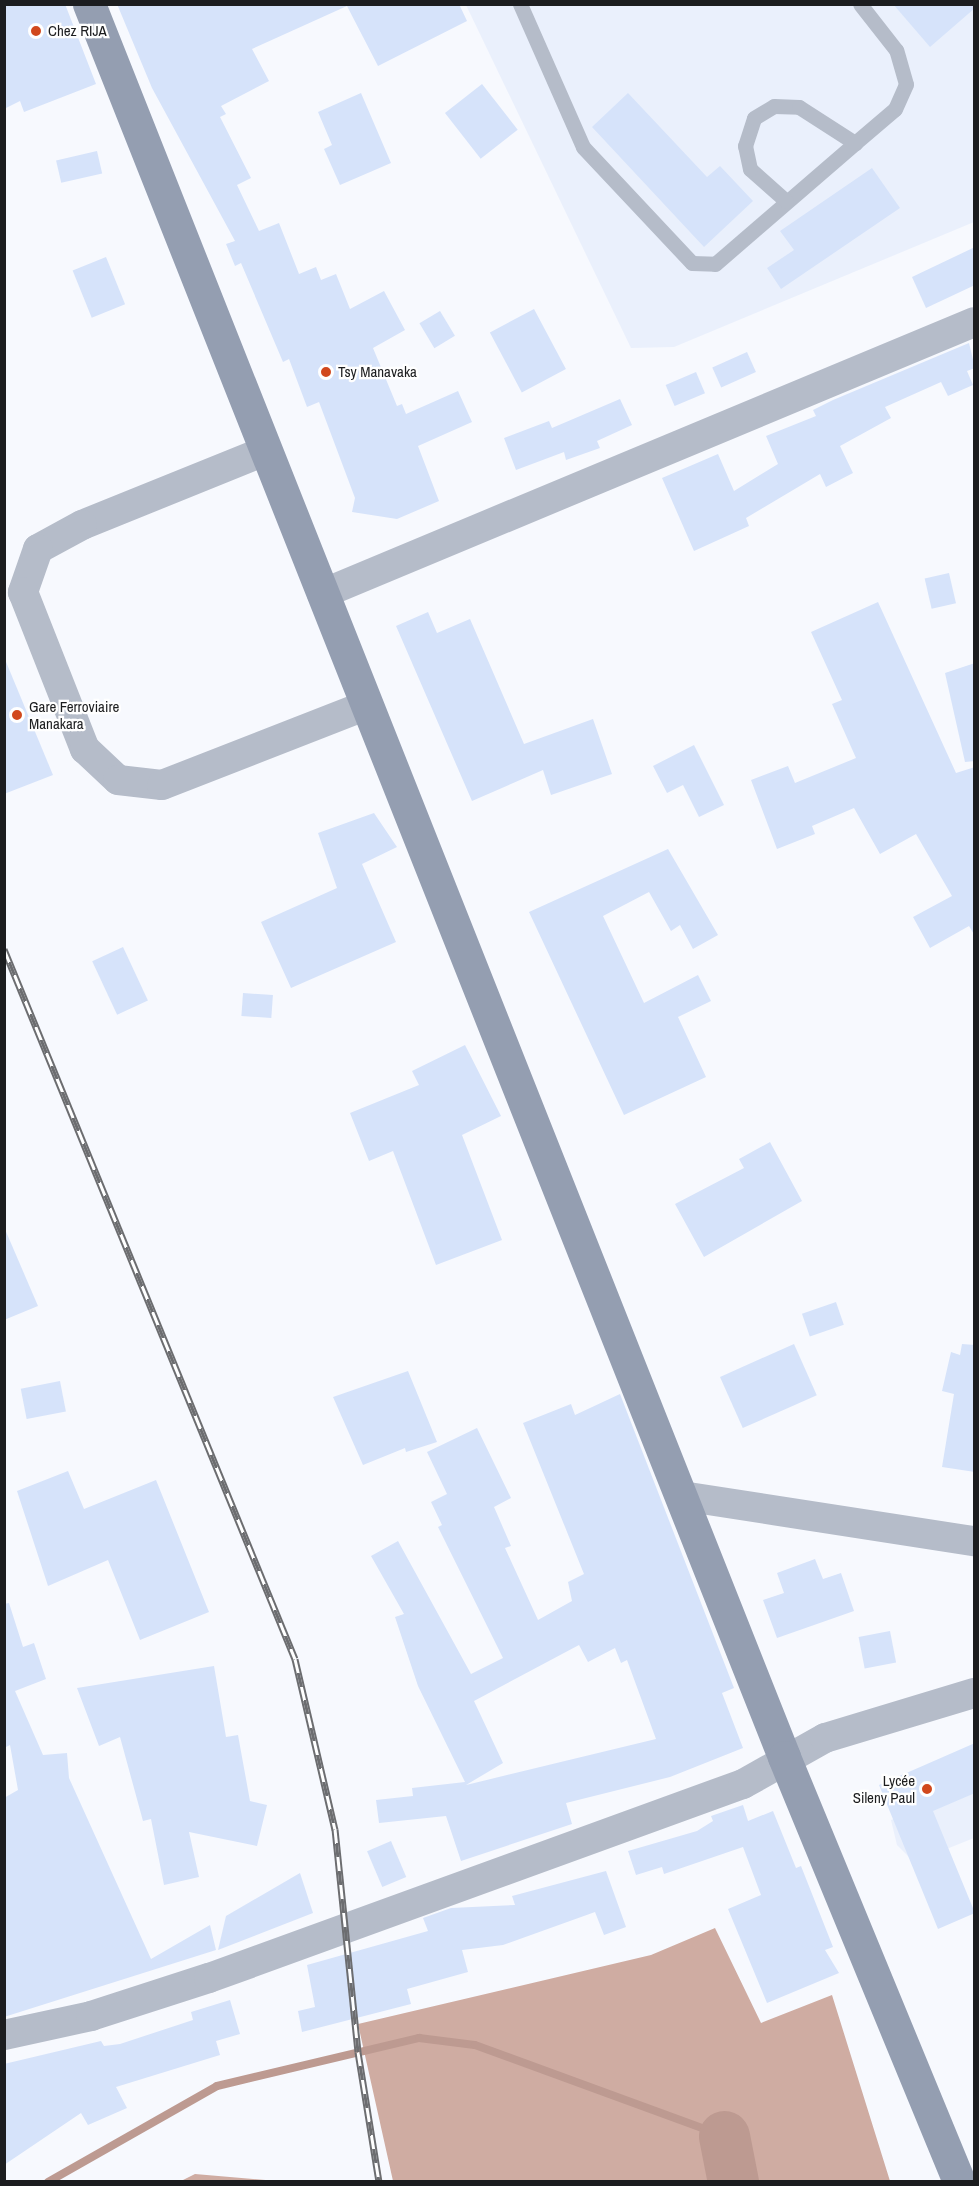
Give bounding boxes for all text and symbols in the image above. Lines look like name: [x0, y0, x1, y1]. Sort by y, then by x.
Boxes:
place label: Chez RIJA: [48, 22, 107, 40]
marker: Chez RIJA: [29, 24, 43, 38]
place label: Tsy Manavaka: [338, 363, 417, 381]
marker: Tsy Manavaka: [319, 365, 333, 379]
place label: Gare Ferroviaire Manakara: [29, 697, 119, 732]
marker: Gare Ferroviaire Manakara: [10, 708, 24, 722]
place label: Lycée Sileny Paul: [853, 1771, 915, 1806]
marker: Lycée Sileny Paul: [920, 1782, 934, 1796]

